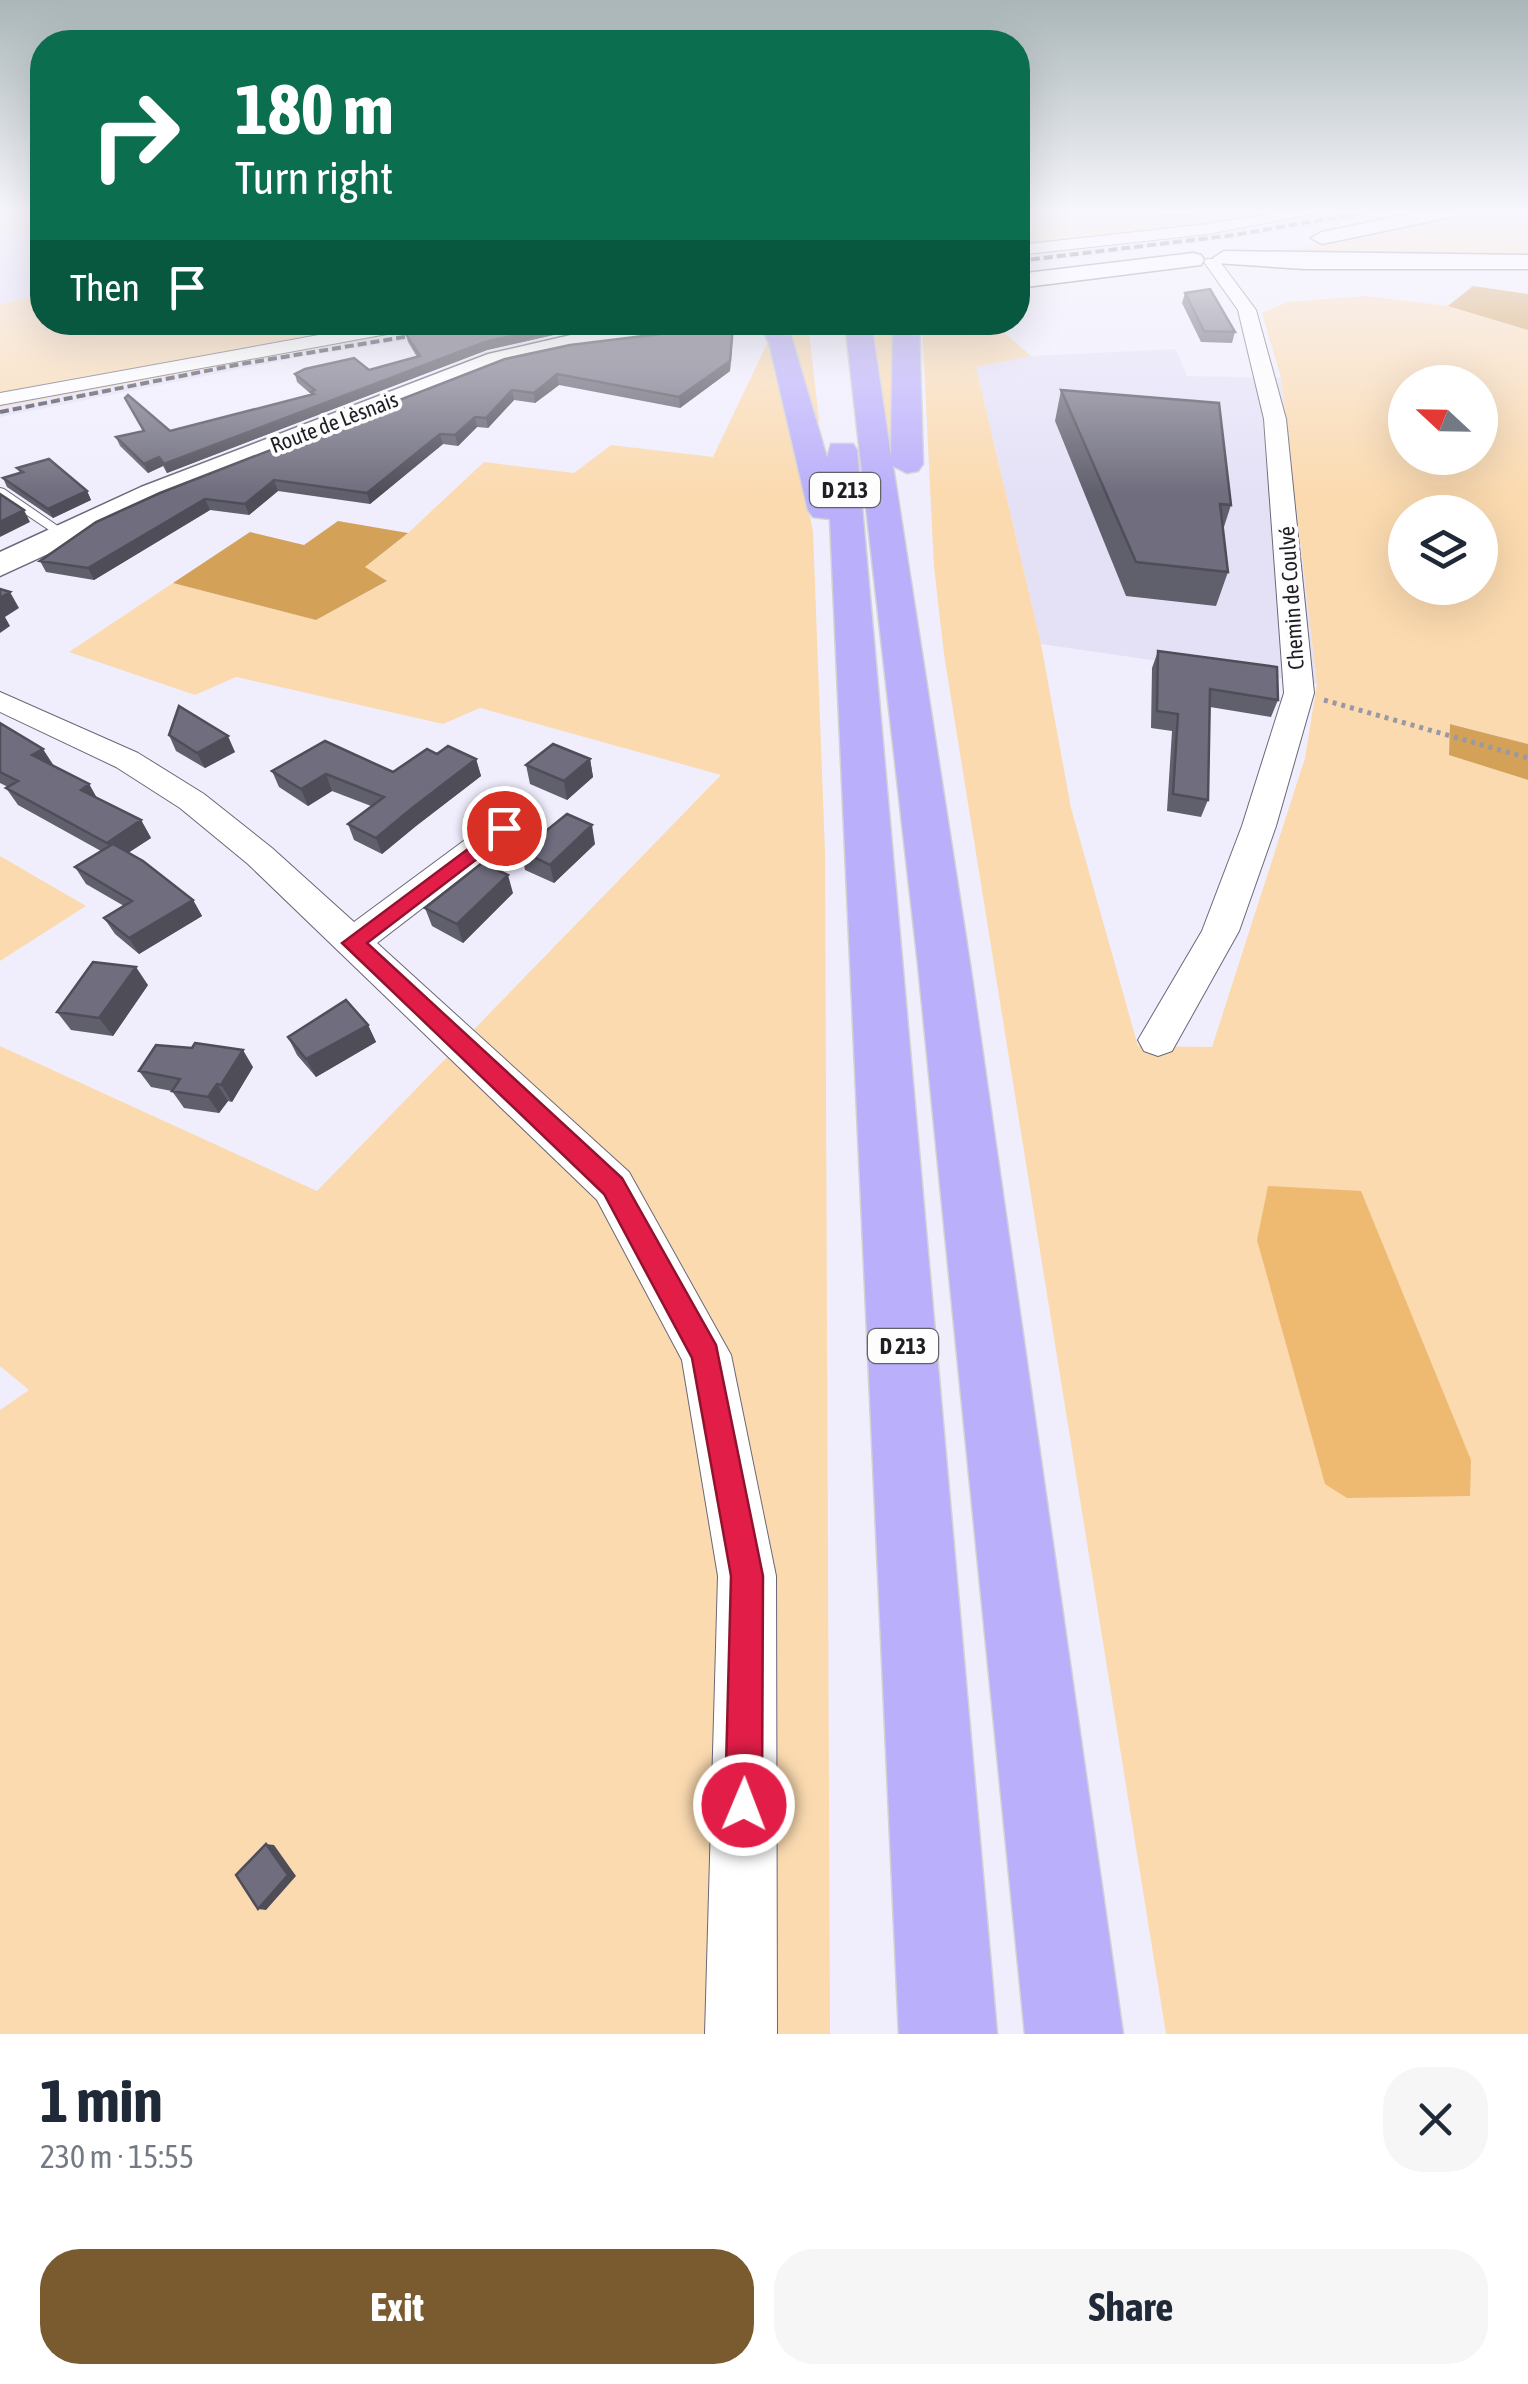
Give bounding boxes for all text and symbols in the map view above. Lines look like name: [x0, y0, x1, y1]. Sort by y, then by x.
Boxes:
text: 180 m: [235, 69, 394, 149]
icon: right: [70, 70, 200, 200]
text: Turn right: [235, 152, 393, 204]
icon: arrive: [160, 260, 215, 315]
text: Then: [70, 266, 140, 309]
north arrow: [1388, 365, 1498, 475]
map controls: [1388, 365, 1498, 605]
street label: Route de Lèsnais: [267, 386, 402, 458]
road number: D 213: [810, 473, 880, 507]
button: layers: [1388, 495, 1498, 605]
street label: Chemin de Coulvé: [1273, 525, 1309, 671]
pin: [462, 786, 547, 871]
icon: arrive: [477, 801, 532, 856]
road number: D 213: [868, 1329, 938, 1363]
position arrow: [692, 1753, 796, 1857]
text: 1 min: [40, 2066, 163, 2135]
button: close: [1383, 2067, 1488, 2172]
text: 230 m · 15:55: [40, 2138, 194, 2175]
button: Exit: [40, 2249, 754, 2364]
button: Share: [774, 2249, 1488, 2364]

